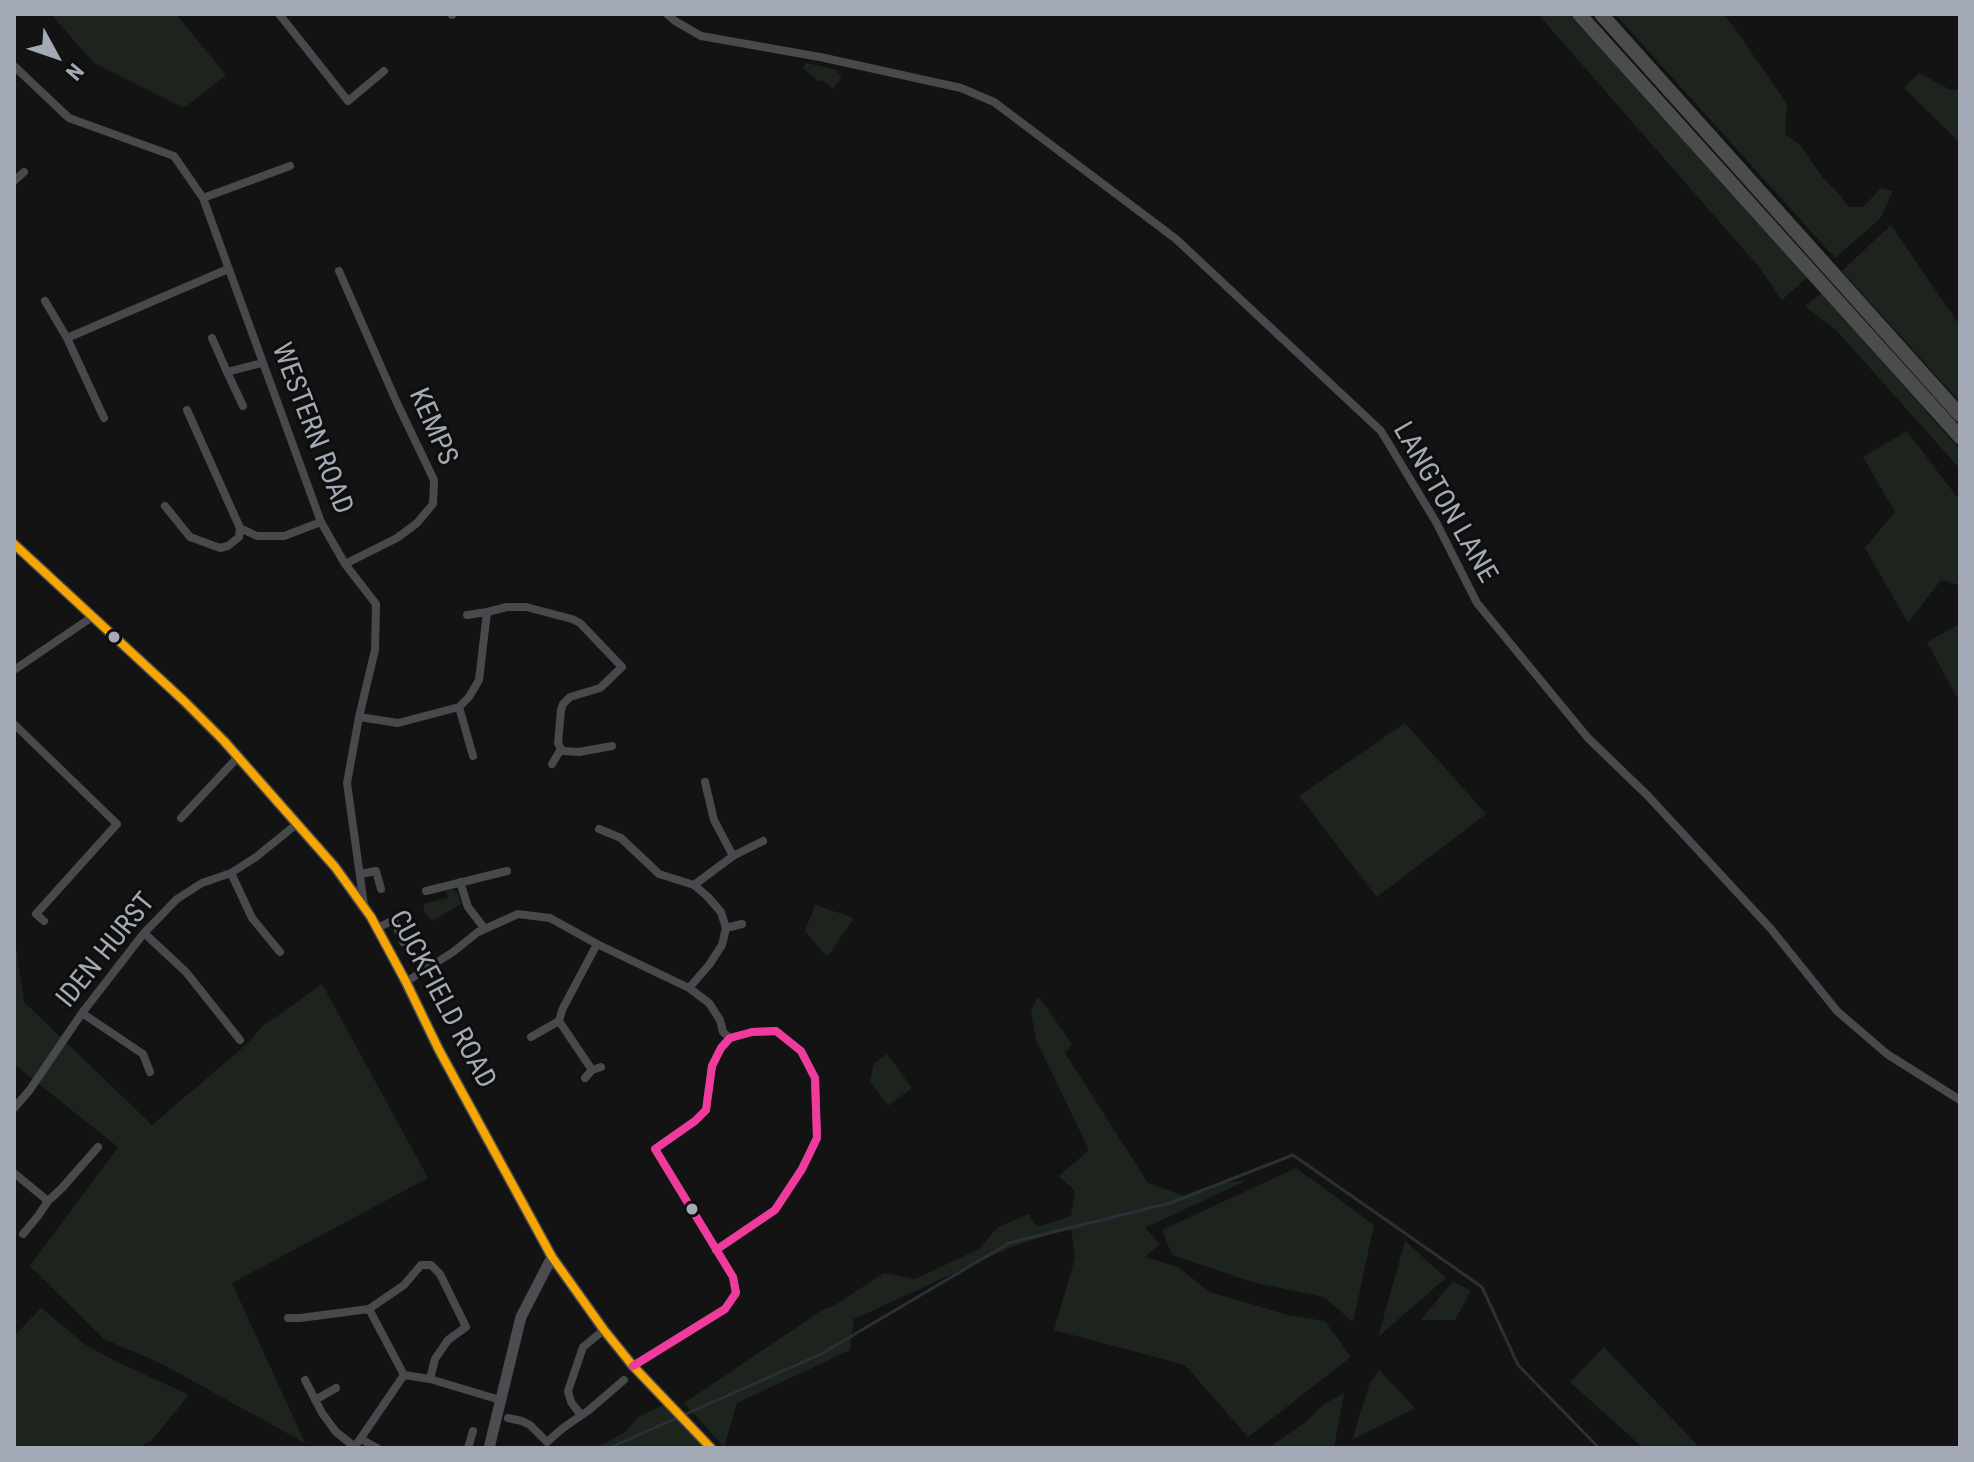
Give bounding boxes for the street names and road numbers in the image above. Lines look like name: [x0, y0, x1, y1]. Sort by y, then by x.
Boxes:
street label: WESTERN ROAD: [263, 339, 359, 519]
street label: KEMPS: [400, 383, 464, 471]
street label: LANGTON LANE: [1385, 417, 1503, 589]
street label: IDEN HURST: [51, 887, 163, 1015]
street label: CUCKFIELD ROAD: [380, 905, 502, 1095]

